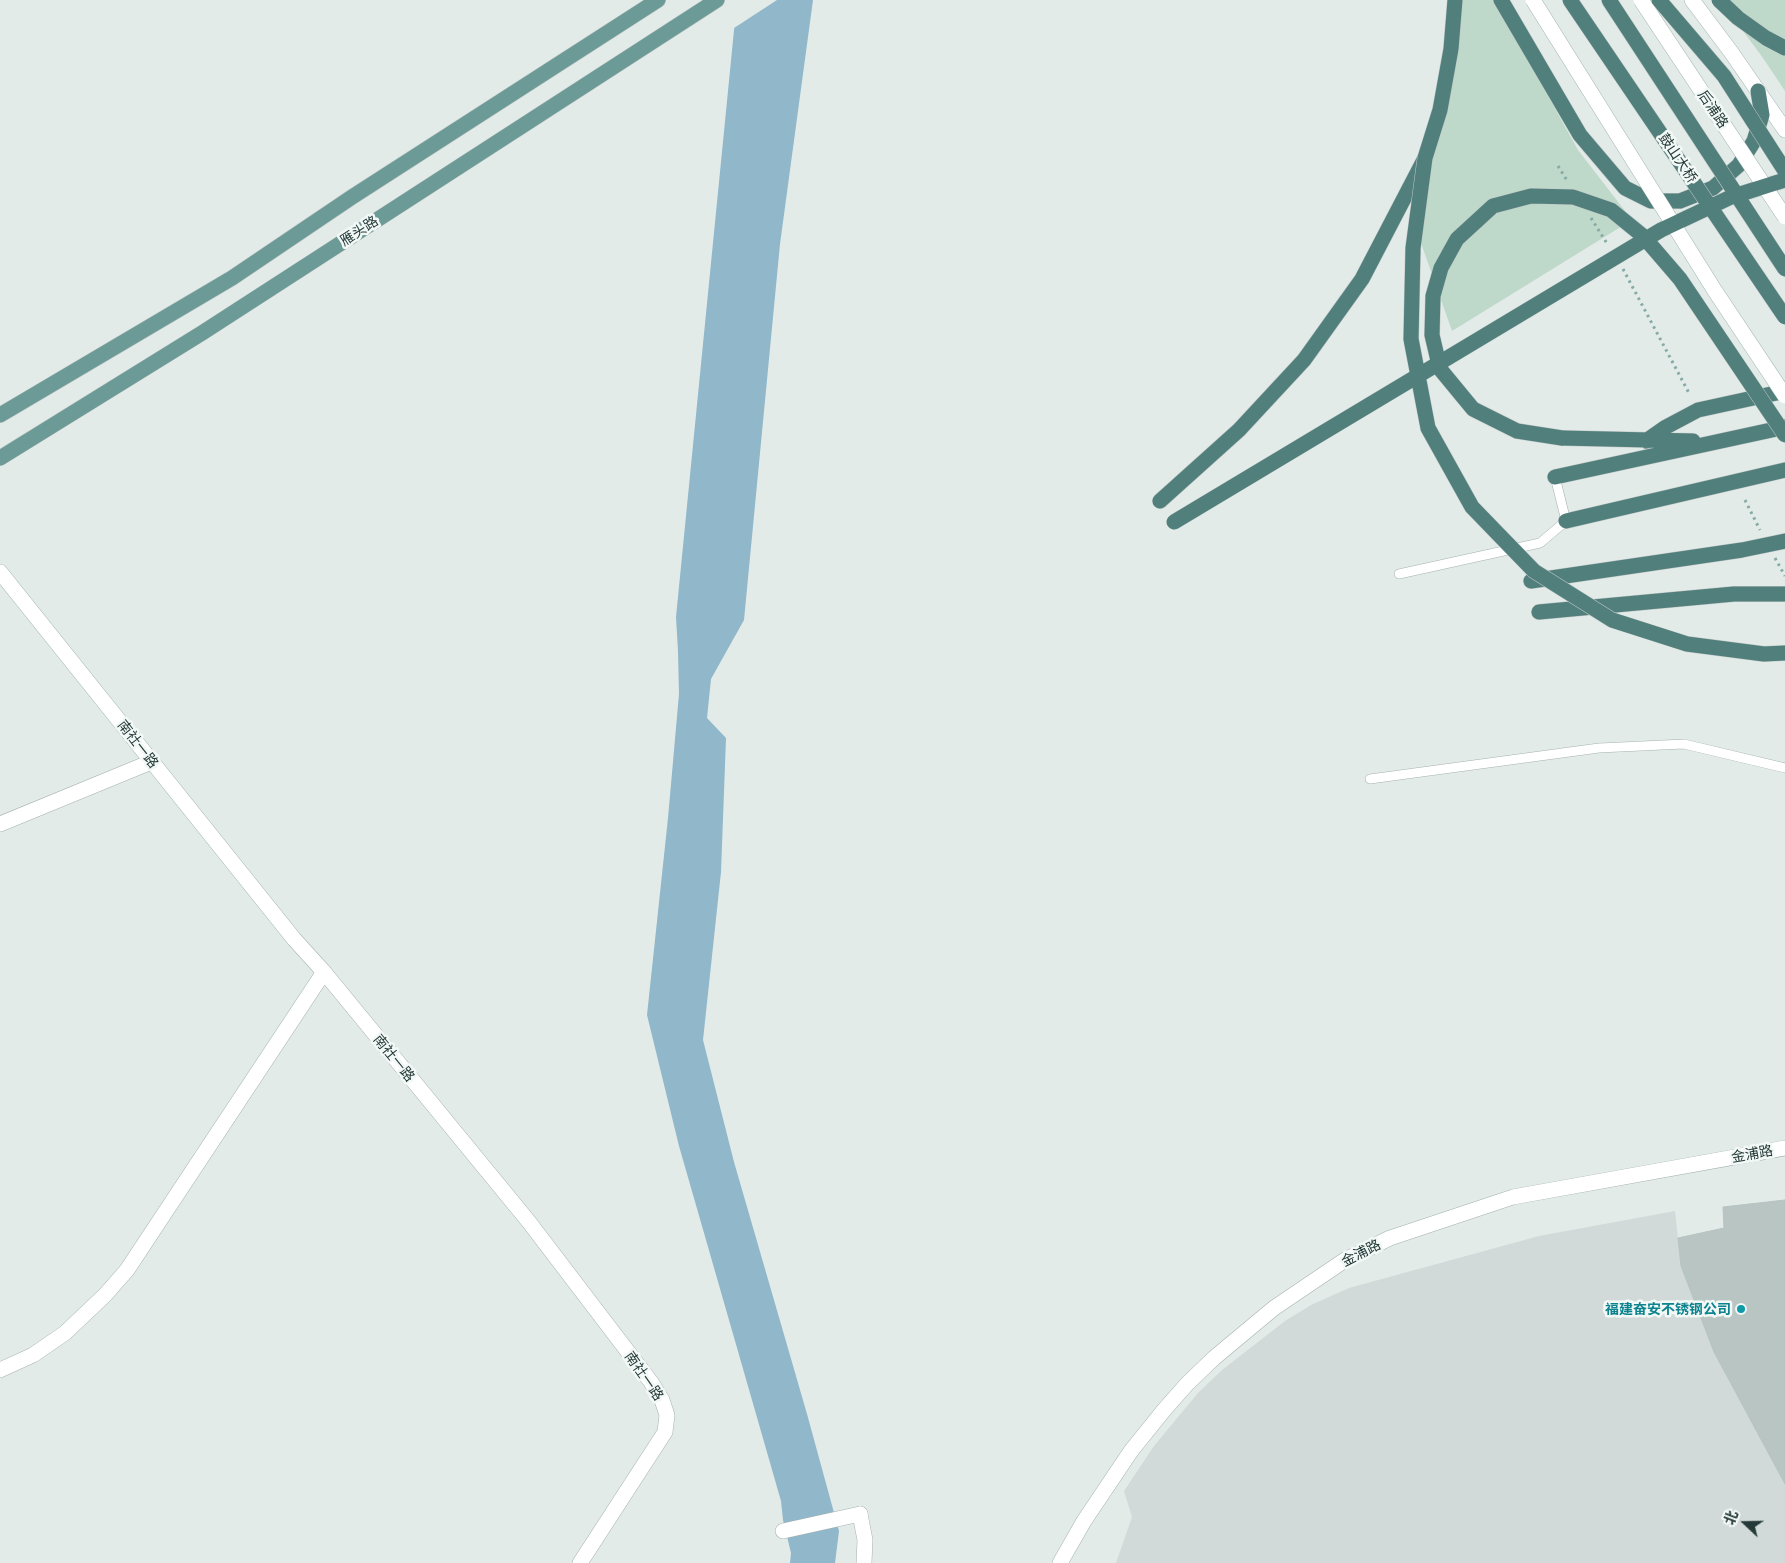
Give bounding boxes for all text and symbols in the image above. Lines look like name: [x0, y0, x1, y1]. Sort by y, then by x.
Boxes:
street label: 后浦路: [1694, 87, 1732, 131]
street label: 鼓山大桥: [1655, 130, 1701, 186]
street label: 雁头路: [337, 213, 381, 249]
street label: 南社一路: [114, 717, 162, 771]
street label: 南社一路: [370, 1031, 418, 1085]
street label: 金浦路: [1730, 1142, 1774, 1166]
street label: 金浦路: [1338, 1236, 1384, 1270]
place label: 福建奋安不锈钢公司: [1605, 1301, 1731, 1317]
marker: 福建奋安不锈钢公司: [1735, 1303, 1747, 1315]
street label: 南社一路: [621, 1348, 667, 1404]
north arrow: [1720, 1498, 1770, 1548]
text: 北: [1720, 1508, 1741, 1527]

